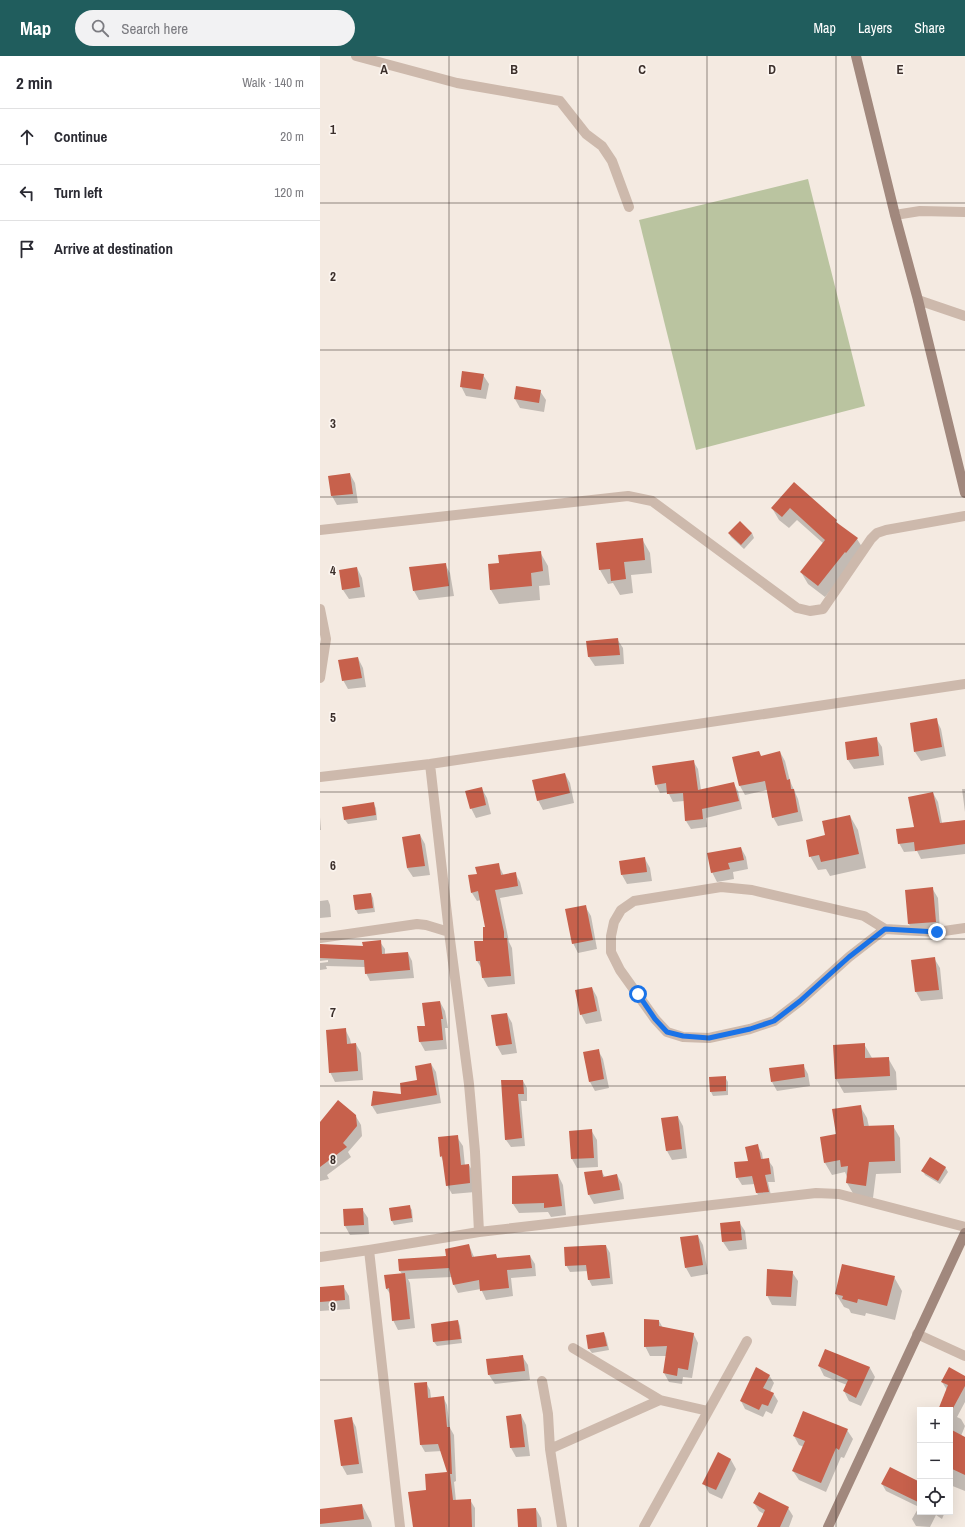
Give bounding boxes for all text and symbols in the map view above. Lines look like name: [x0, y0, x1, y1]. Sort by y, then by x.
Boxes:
search box: [75, 10, 355, 46]
text: Map: [20, 15, 51, 41]
icon: search: [89, 17, 111, 39]
text: Search here: [121, 18, 188, 39]
text: Map: [814, 19, 836, 37]
text: Layers: [858, 19, 892, 37]
text: Share: [914, 19, 945, 37]
text: A: [380, 61, 388, 78]
text: B: [510, 61, 518, 78]
text: C: [638, 61, 646, 78]
text: D: [768, 61, 776, 78]
text: E: [896, 61, 904, 78]
text: 2 min: [16, 71, 52, 94]
text: Walk · 140 m: [242, 74, 304, 91]
text: 1: [330, 121, 336, 138]
icon: ahead: [16, 126, 38, 148]
text: Continue: [54, 126, 107, 147]
text: 20 m: [280, 128, 304, 145]
icon: left: [16, 182, 38, 204]
text: Turn left: [54, 182, 102, 203]
text: 120 m: [274, 184, 304, 201]
icon: arrive: [16, 238, 38, 260]
text: Arrive at destination: [54, 238, 173, 259]
text: 2: [330, 268, 336, 285]
text: 3: [330, 415, 336, 432]
text: 4: [330, 562, 336, 579]
text: 5: [330, 709, 336, 726]
text: 6: [330, 857, 336, 874]
route end: [928, 923, 946, 941]
route start: [629, 985, 647, 1003]
text: 7: [330, 1004, 336, 1021]
text: 8: [330, 1151, 336, 1168]
text: 9: [330, 1298, 336, 1315]
map controls: [917, 1407, 953, 1515]
button: +: [917, 1407, 953, 1443]
button: −: [917, 1443, 953, 1479]
button: locate: [917, 1479, 953, 1515]

